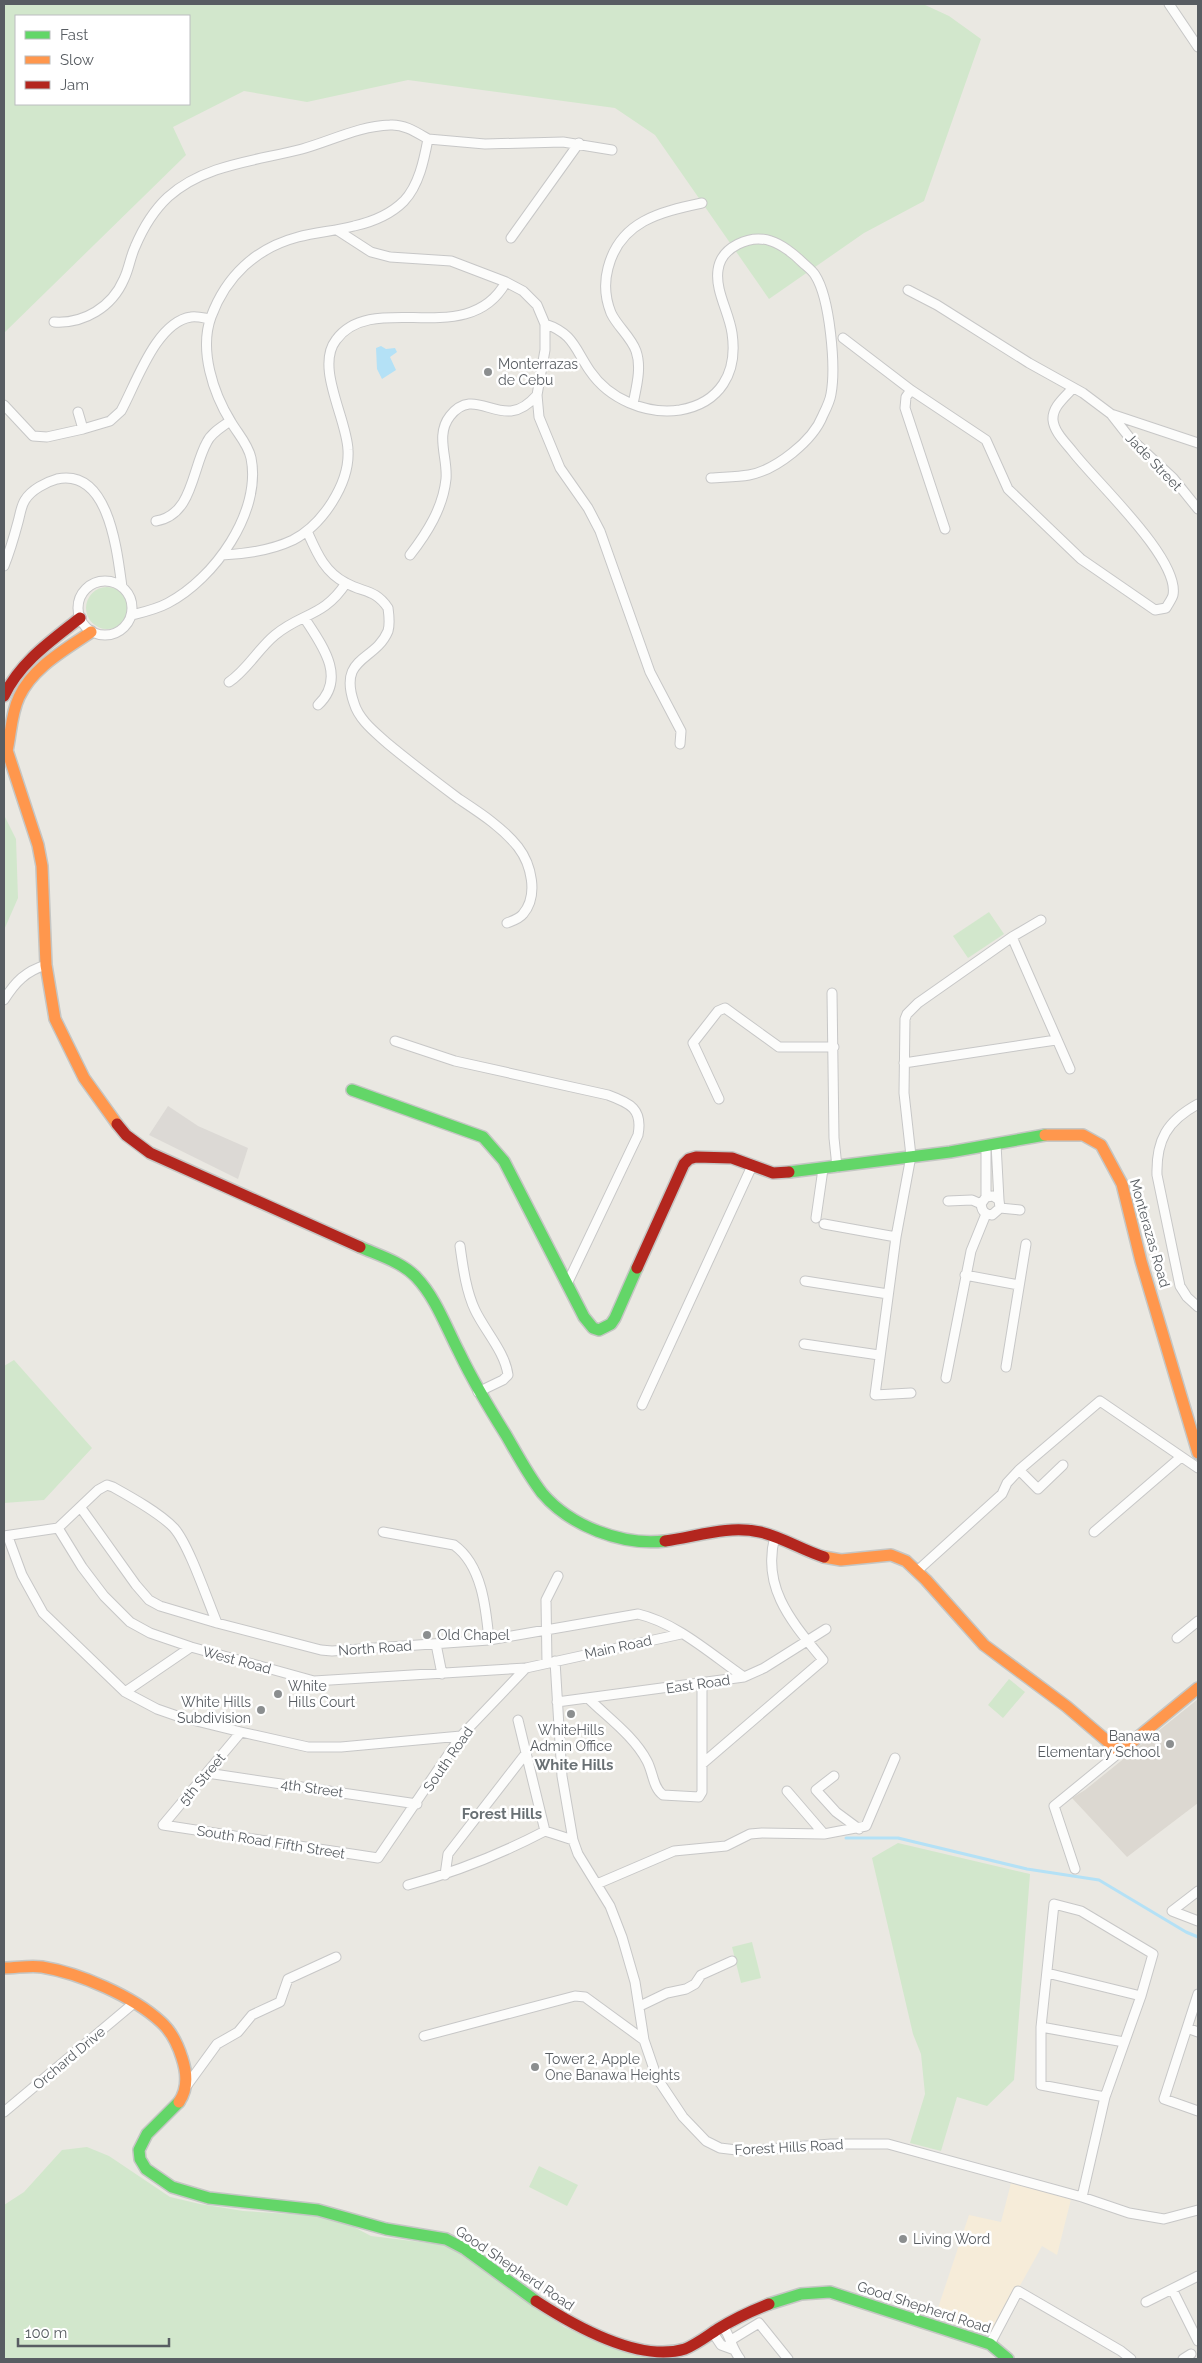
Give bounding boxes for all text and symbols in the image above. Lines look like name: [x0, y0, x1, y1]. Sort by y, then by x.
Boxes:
legend: [15, 15, 190, 105]
text: Fast: [60, 26, 88, 44]
text: Slow: [60, 51, 94, 69]
text: Jam: [60, 76, 89, 94]
place label: Monterrazas de Cebu: [498, 356, 578, 388]
marker: Monterrazas de Cebu: [482, 366, 494, 378]
street label: Jade Street: [1123, 430, 1186, 494]
street label: Monterazas Road: [1127, 1177, 1173, 1289]
place label: Old Chapel: [437, 1627, 510, 1643]
marker: Old Chapel: [421, 1629, 433, 1641]
street label: Main Road: [583, 1632, 653, 1662]
street label: North Road: [338, 1637, 412, 1659]
street label: West Road: [201, 1643, 273, 1677]
street label: East Road: [665, 1672, 731, 1696]
place label: White Hills Court: [288, 1678, 355, 1710]
marker: White Hills Court: [272, 1688, 284, 1700]
place label: White Hills Subdivision: [177, 1694, 251, 1726]
marker: White Hills Subdivision: [255, 1704, 267, 1716]
marker: WhiteHills Admin Office: [565, 1708, 577, 1720]
place label: WhiteHills Admin Office: [530, 1722, 612, 1754]
street label: South Road: [420, 1724, 476, 1794]
place label: Banawa Elementary School: [1037, 1728, 1160, 1760]
marker: Banawa Elementary School: [1164, 1738, 1176, 1750]
street label: 5th Street: [176, 1750, 229, 1808]
district label: White Hills: [535, 1756, 613, 1774]
street label: 4th Street: [280, 1776, 345, 1800]
district label: Forest Hills: [462, 1805, 542, 1823]
street label: South Road Fifth Street: [196, 1822, 347, 1862]
street label: Orchard Drive: [30, 2023, 108, 2093]
place label: Tower 2, Apple One Banawa Heights: [545, 2051, 680, 2083]
marker: Tower 2, Apple One Banawa Heights: [529, 2061, 541, 2073]
street label: Forest Hills Road: [734, 2136, 844, 2158]
street label: Good Shepherd Road: [453, 2222, 577, 2314]
place label: Living Word: [913, 2231, 990, 2247]
marker: Living Word: [897, 2233, 909, 2245]
street label: Good Shepherd Road: [855, 2278, 993, 2336]
scale bar: [18, 2316, 169, 2348]
text: 100 m: [25, 2324, 67, 2342]

